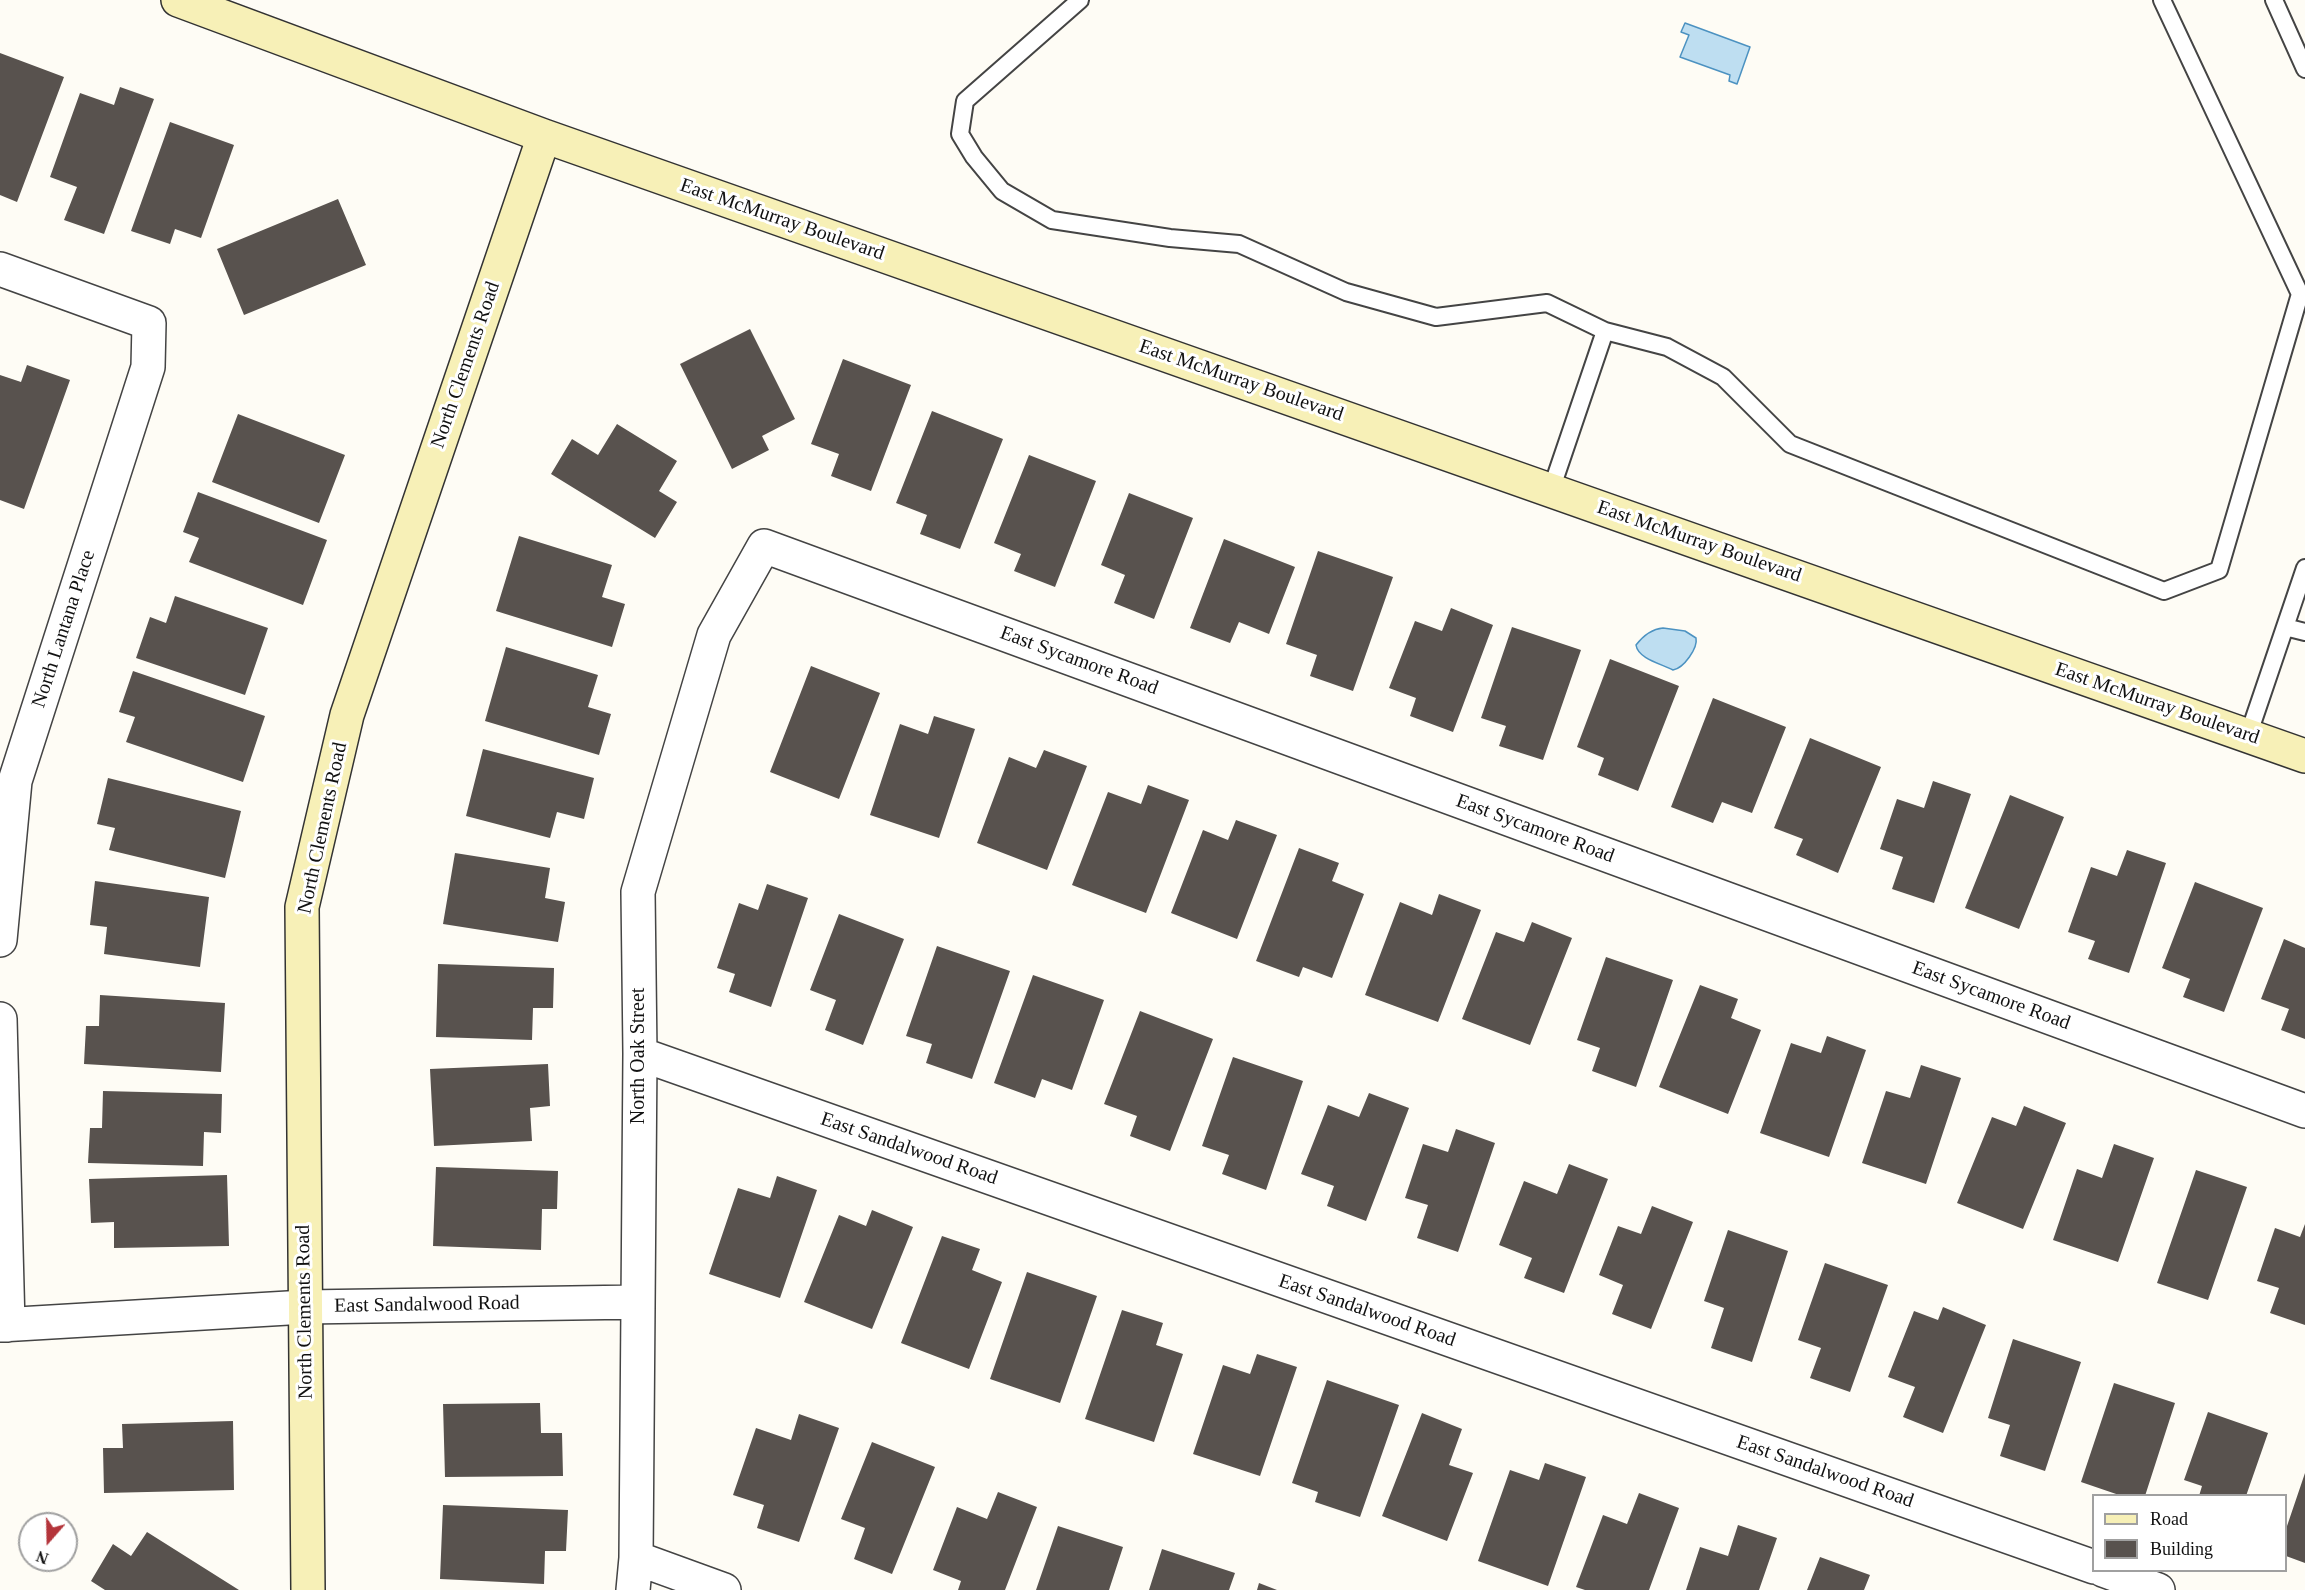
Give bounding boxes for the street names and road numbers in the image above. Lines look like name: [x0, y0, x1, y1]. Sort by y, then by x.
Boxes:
street label: East McMurray Boulevard: [677, 174, 887, 266]
street label: North Clements Road: [426, 279, 506, 451]
street label: East McMurray Boulevard: [1136, 335, 1346, 427]
street label: East McMurray Boulevard: [1594, 496, 1804, 588]
street label: North Lantana Place: [27, 547, 101, 711]
street label: East Sycamore Road: [997, 621, 1161, 701]
street label: East McMurray Boulevard: [2052, 658, 2262, 750]
street label: North Clements Road: [293, 740, 353, 916]
street label: East Sycamore Road: [1453, 789, 1617, 869]
street label: East Sycamore Road: [1909, 956, 2073, 1036]
street label: North Oak Street: [627, 988, 651, 1124]
street label: East Sandalwood Road: [817, 1107, 1001, 1191]
street label: North Clements Road: [291, 1225, 319, 1399]
street label: East Sandalwood Road: [1275, 1269, 1459, 1353]
street label: East Sandalwood Road: [334, 1291, 520, 1319]
street label: East Sandalwood Road: [1733, 1430, 1917, 1514]

